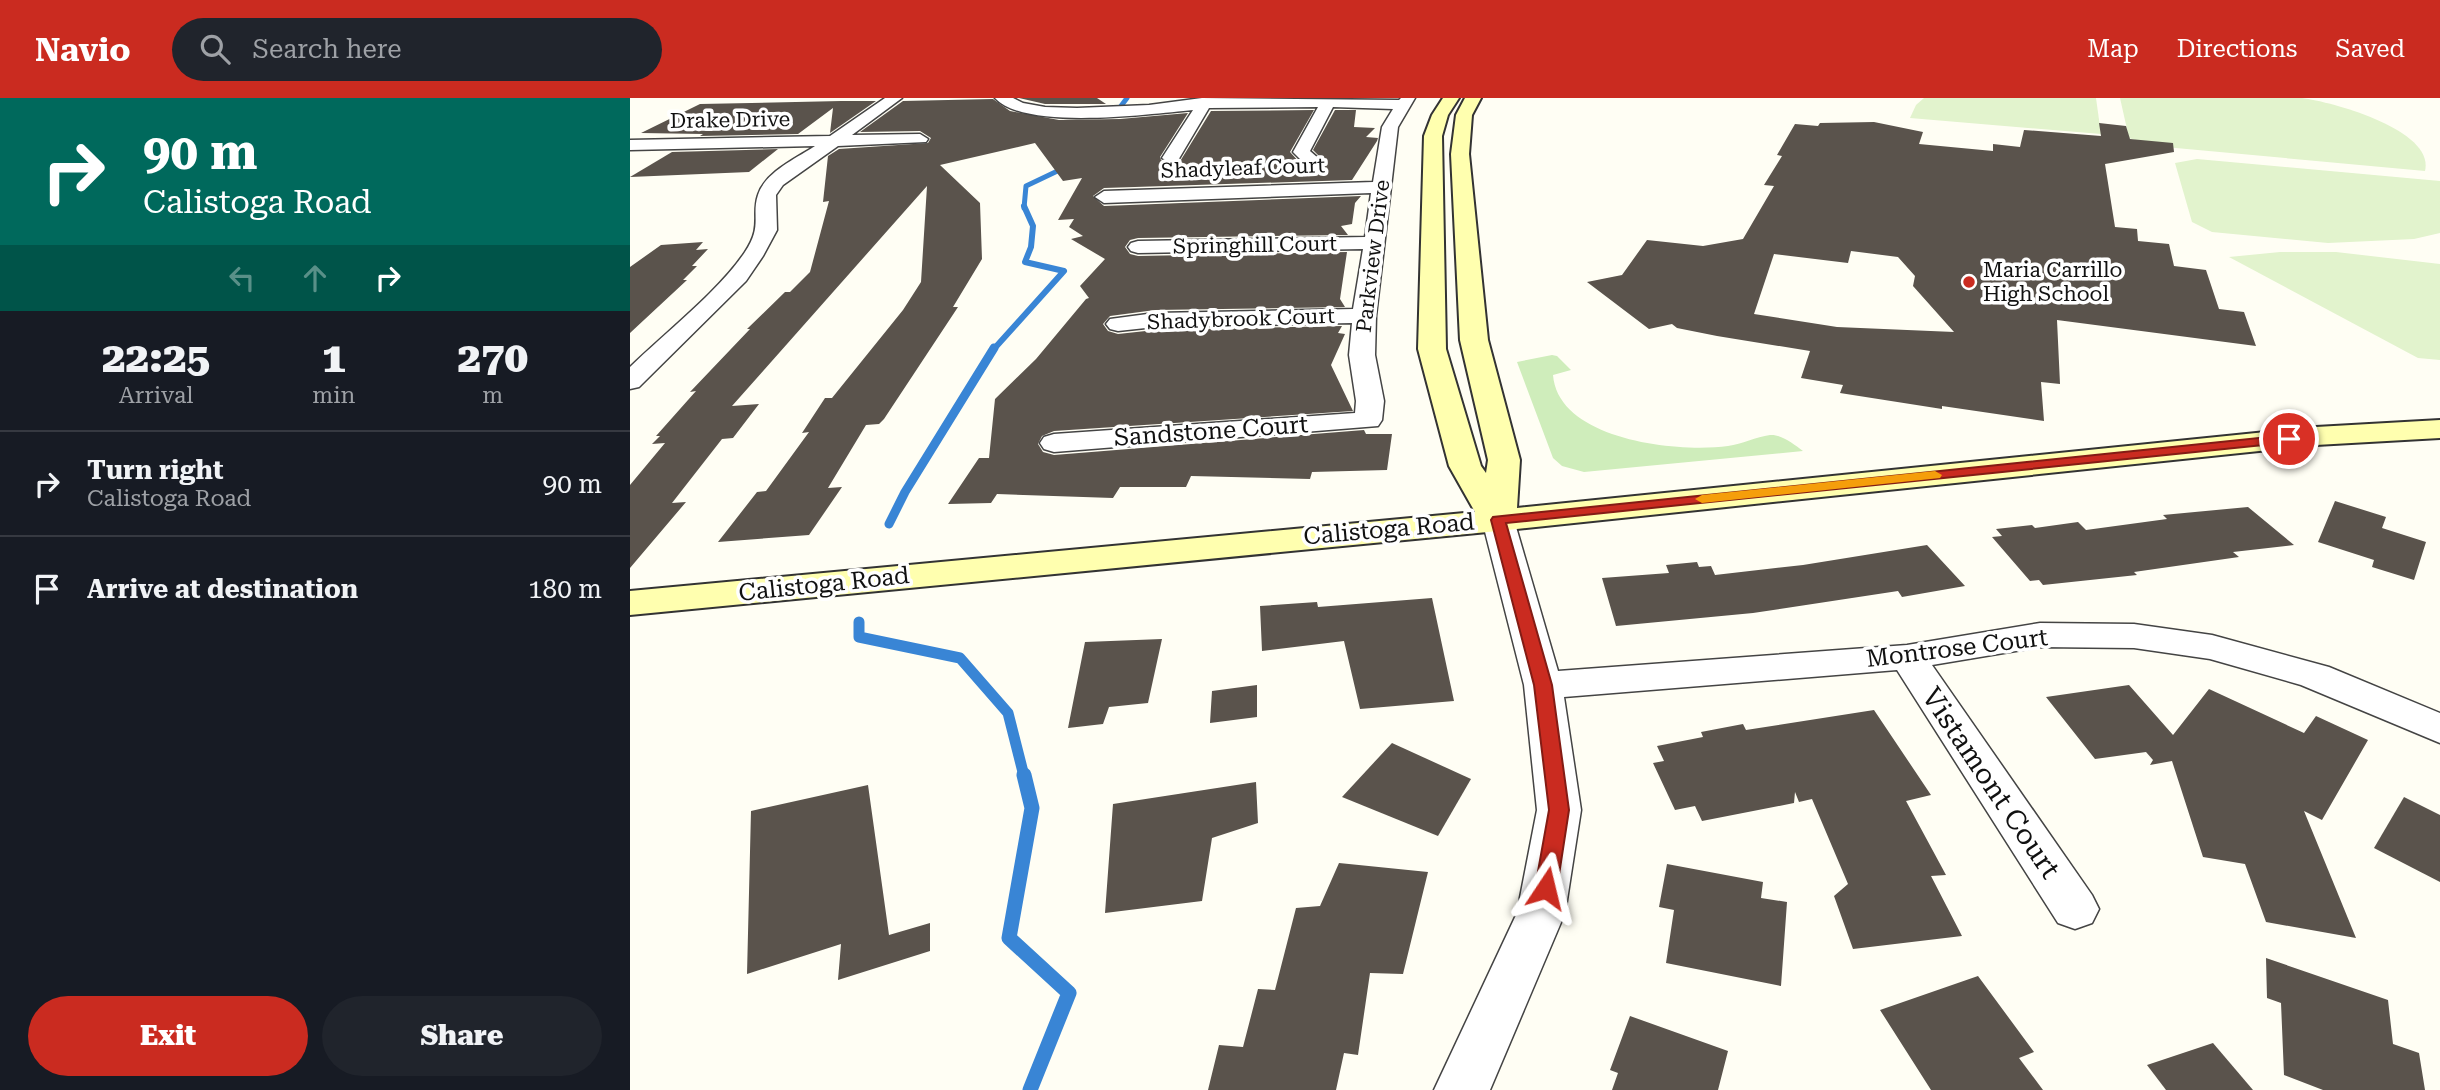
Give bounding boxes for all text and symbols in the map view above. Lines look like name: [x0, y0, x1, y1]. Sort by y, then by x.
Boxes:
search box: [172, 18, 662, 81]
text: Navio: [35, 30, 130, 69]
icon: search: [196, 30, 234, 68]
text: Search here: [252, 34, 401, 64]
text: Map: [2087, 35, 2139, 63]
text: Directions: [2177, 35, 2297, 63]
text: Saved: [2335, 35, 2405, 63]
street label: Drake Drive: [670, 107, 790, 133]
text: 90 m: [143, 124, 258, 181]
icon: right: [28, 126, 119, 217]
street label: Shadyleaf Court: [1160, 153, 1326, 183]
street label: Parkview Drive: [1352, 178, 1394, 334]
text: Calistoga Road: [143, 183, 372, 221]
street label: Springhill Court: [1173, 232, 1337, 258]
place label: Maria Carrillo High School: [1983, 258, 2122, 306]
icon: left: [223, 259, 261, 297]
icon: ahead: [296, 259, 334, 297]
icon: right: [369, 259, 407, 297]
marker: Maria Carrillo High School: [1961, 274, 1977, 290]
street label: Shadybrook Court: [1147, 304, 1336, 334]
text: 22:25: [102, 333, 210, 382]
text: 1: [322, 333, 346, 382]
text: 270: [457, 333, 528, 382]
text: Arrival: [119, 382, 193, 409]
text: min: [312, 382, 355, 409]
text: m: [482, 382, 503, 409]
pin: [2259, 409, 2319, 469]
street label: Sandstone Court: [1113, 410, 1309, 452]
icon: arrive: [2270, 420, 2308, 458]
text: Turn right: [87, 455, 223, 485]
icon: right: [28, 465, 66, 503]
text: 90 m: [543, 469, 602, 499]
text: Calistoga Road: [87, 485, 251, 512]
street label: Calistoga Road: [1302, 508, 1476, 550]
street label: Calistoga Road: [737, 561, 911, 607]
icon: arrive: [28, 570, 66, 608]
text: Arrive at destination: [87, 574, 358, 604]
text: 180 m: [528, 574, 602, 604]
street label: Montrose Court: [1865, 623, 2050, 673]
street label: Vistamont Court: [1915, 681, 2067, 885]
position arrow: [1509, 851, 1583, 925]
button: Exit: [28, 996, 308, 1076]
button: Share: [322, 996, 602, 1076]

